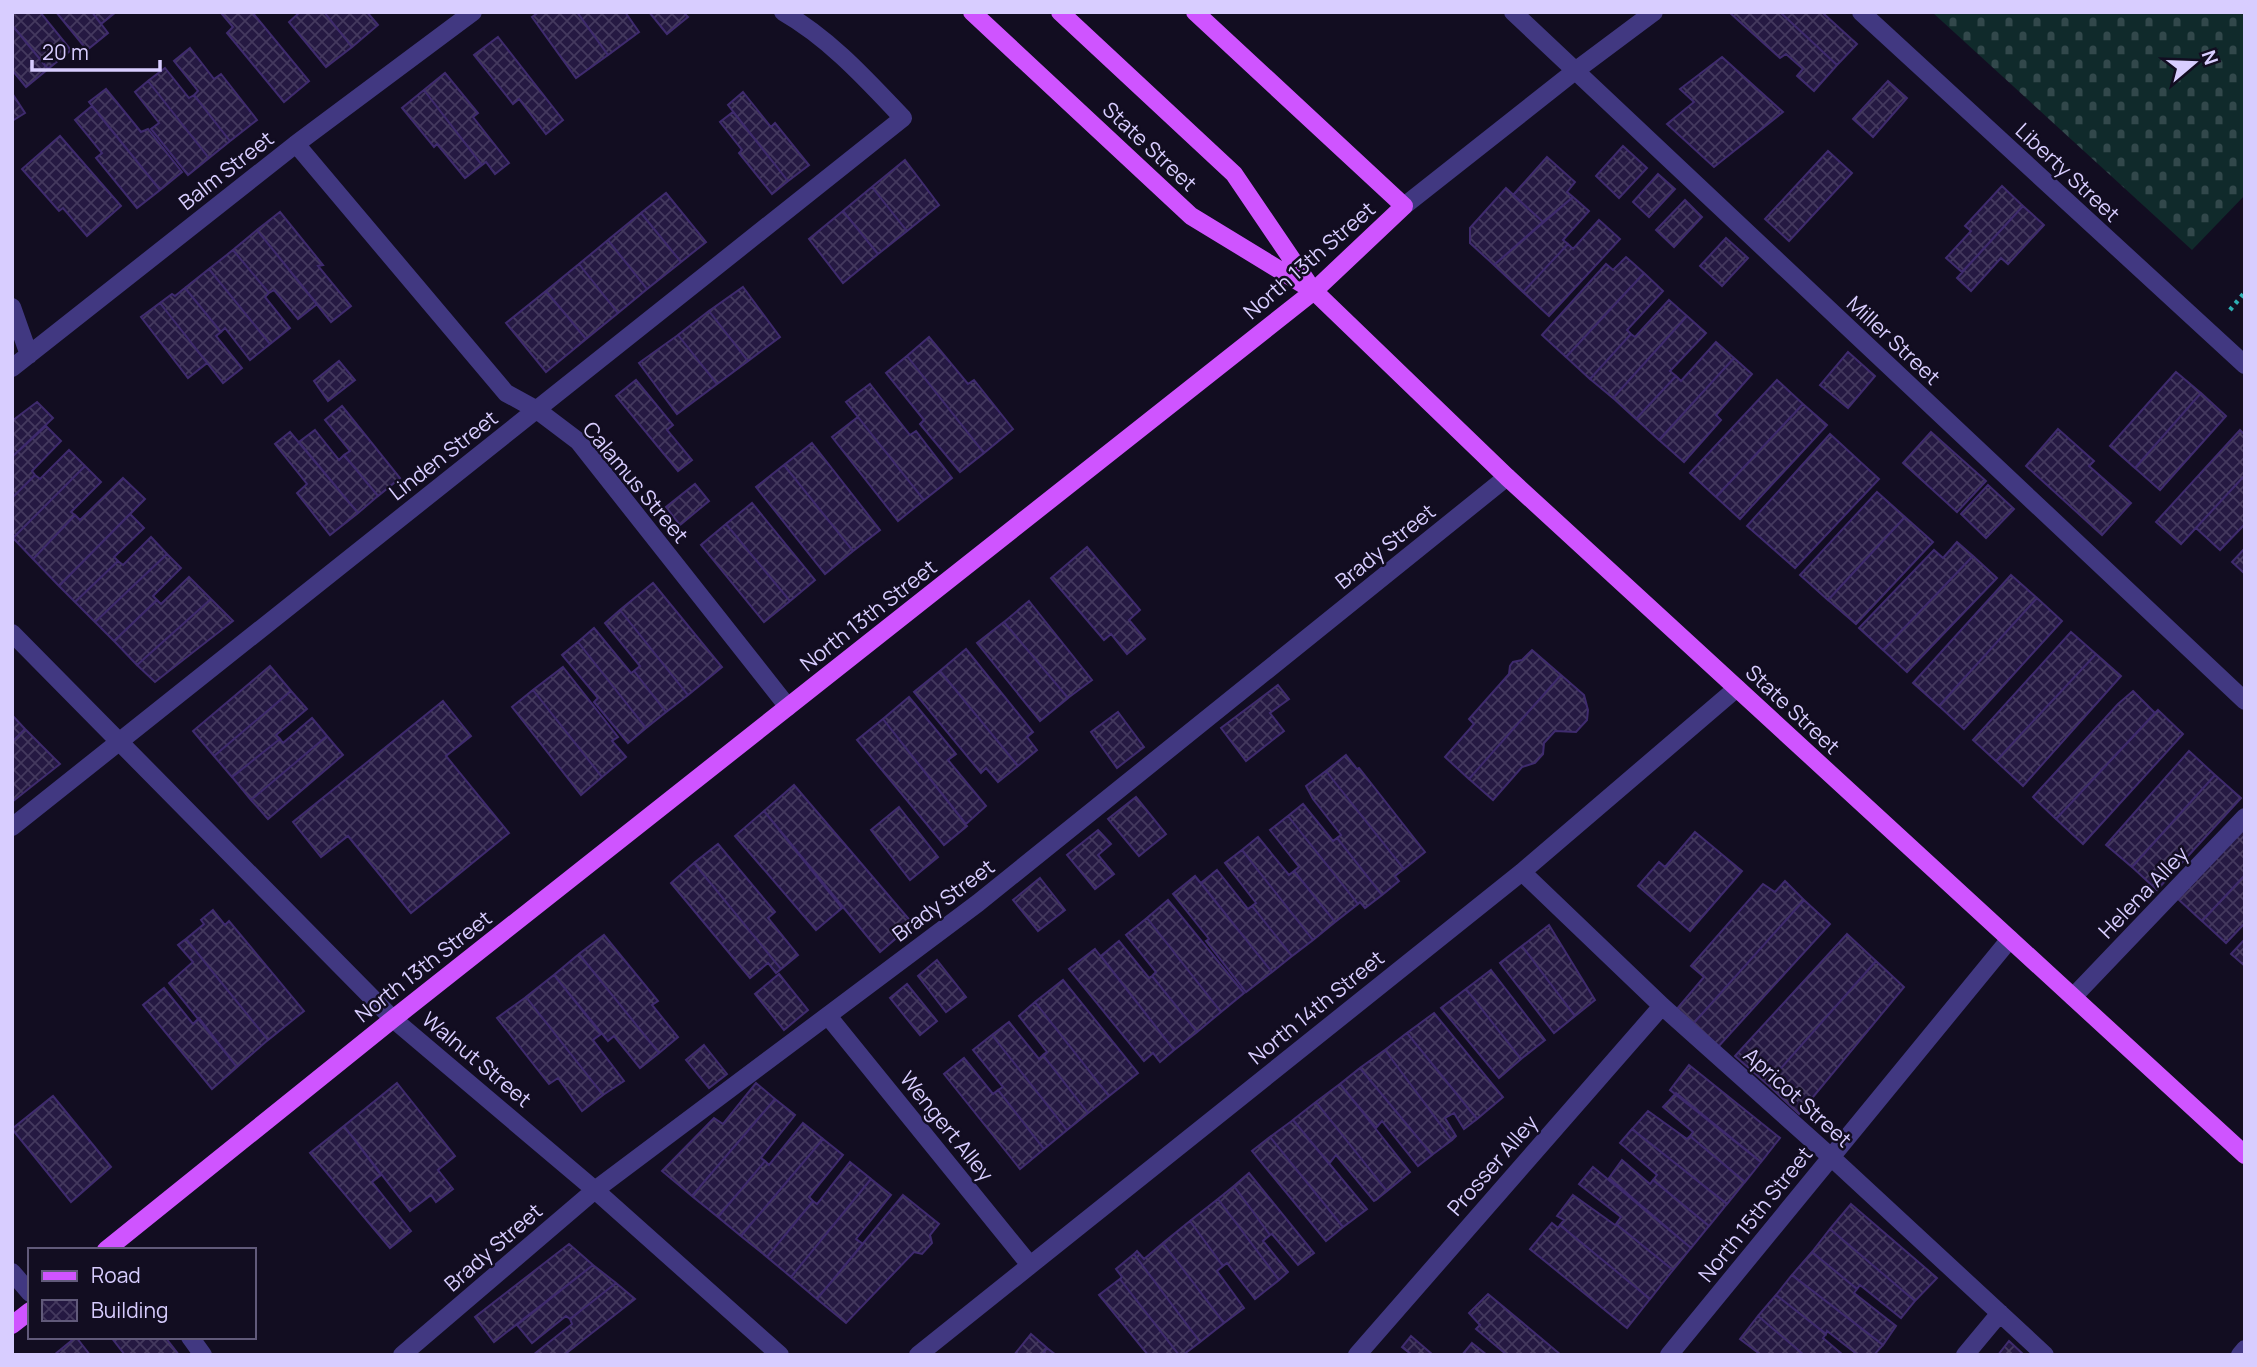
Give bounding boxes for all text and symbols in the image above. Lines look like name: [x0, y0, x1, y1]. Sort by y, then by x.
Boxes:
scale bar: [32, 28, 159, 72]
north arrow: [2159, 28, 2229, 98]
text: 20 m: [42, 38, 89, 66]
text: N: [2196, 47, 2225, 68]
street label: State Street: [1097, 95, 1203, 197]
street label: Liberty Street: [2010, 116, 2126, 228]
street label: Balm Street: [173, 124, 279, 216]
street label: North 13th Street: [1237, 195, 1381, 325]
street label: Miller Street: [1841, 289, 1947, 391]
street label: Linden Street: [383, 404, 503, 506]
street label: Calamus Street: [577, 415, 695, 549]
street label: Brady Street: [1329, 497, 1441, 595]
street label: North 13th Street: [794, 553, 942, 677]
street label: State Street: [1740, 658, 1846, 760]
street label: Helena Alley: [2092, 840, 2194, 944]
street label: Brady Street: [886, 852, 1000, 948]
street label: North 13th Street: [349, 904, 497, 1028]
street label: North 14th Street: [1242, 944, 1390, 1070]
street label: Walnut Street: [416, 1005, 538, 1113]
street label: Apricot Street: [1738, 1041, 1858, 1153]
street label: Wengert Alley: [894, 1065, 1000, 1187]
street label: Prosser Alley: [1441, 1109, 1543, 1221]
street label: North 15th Street: [1692, 1140, 1818, 1288]
street label: Brady Street: [438, 1197, 548, 1297]
legend: [28, 1248, 256, 1339]
text: Road: [91, 1261, 141, 1289]
text: Building: [91, 1296, 168, 1324]

